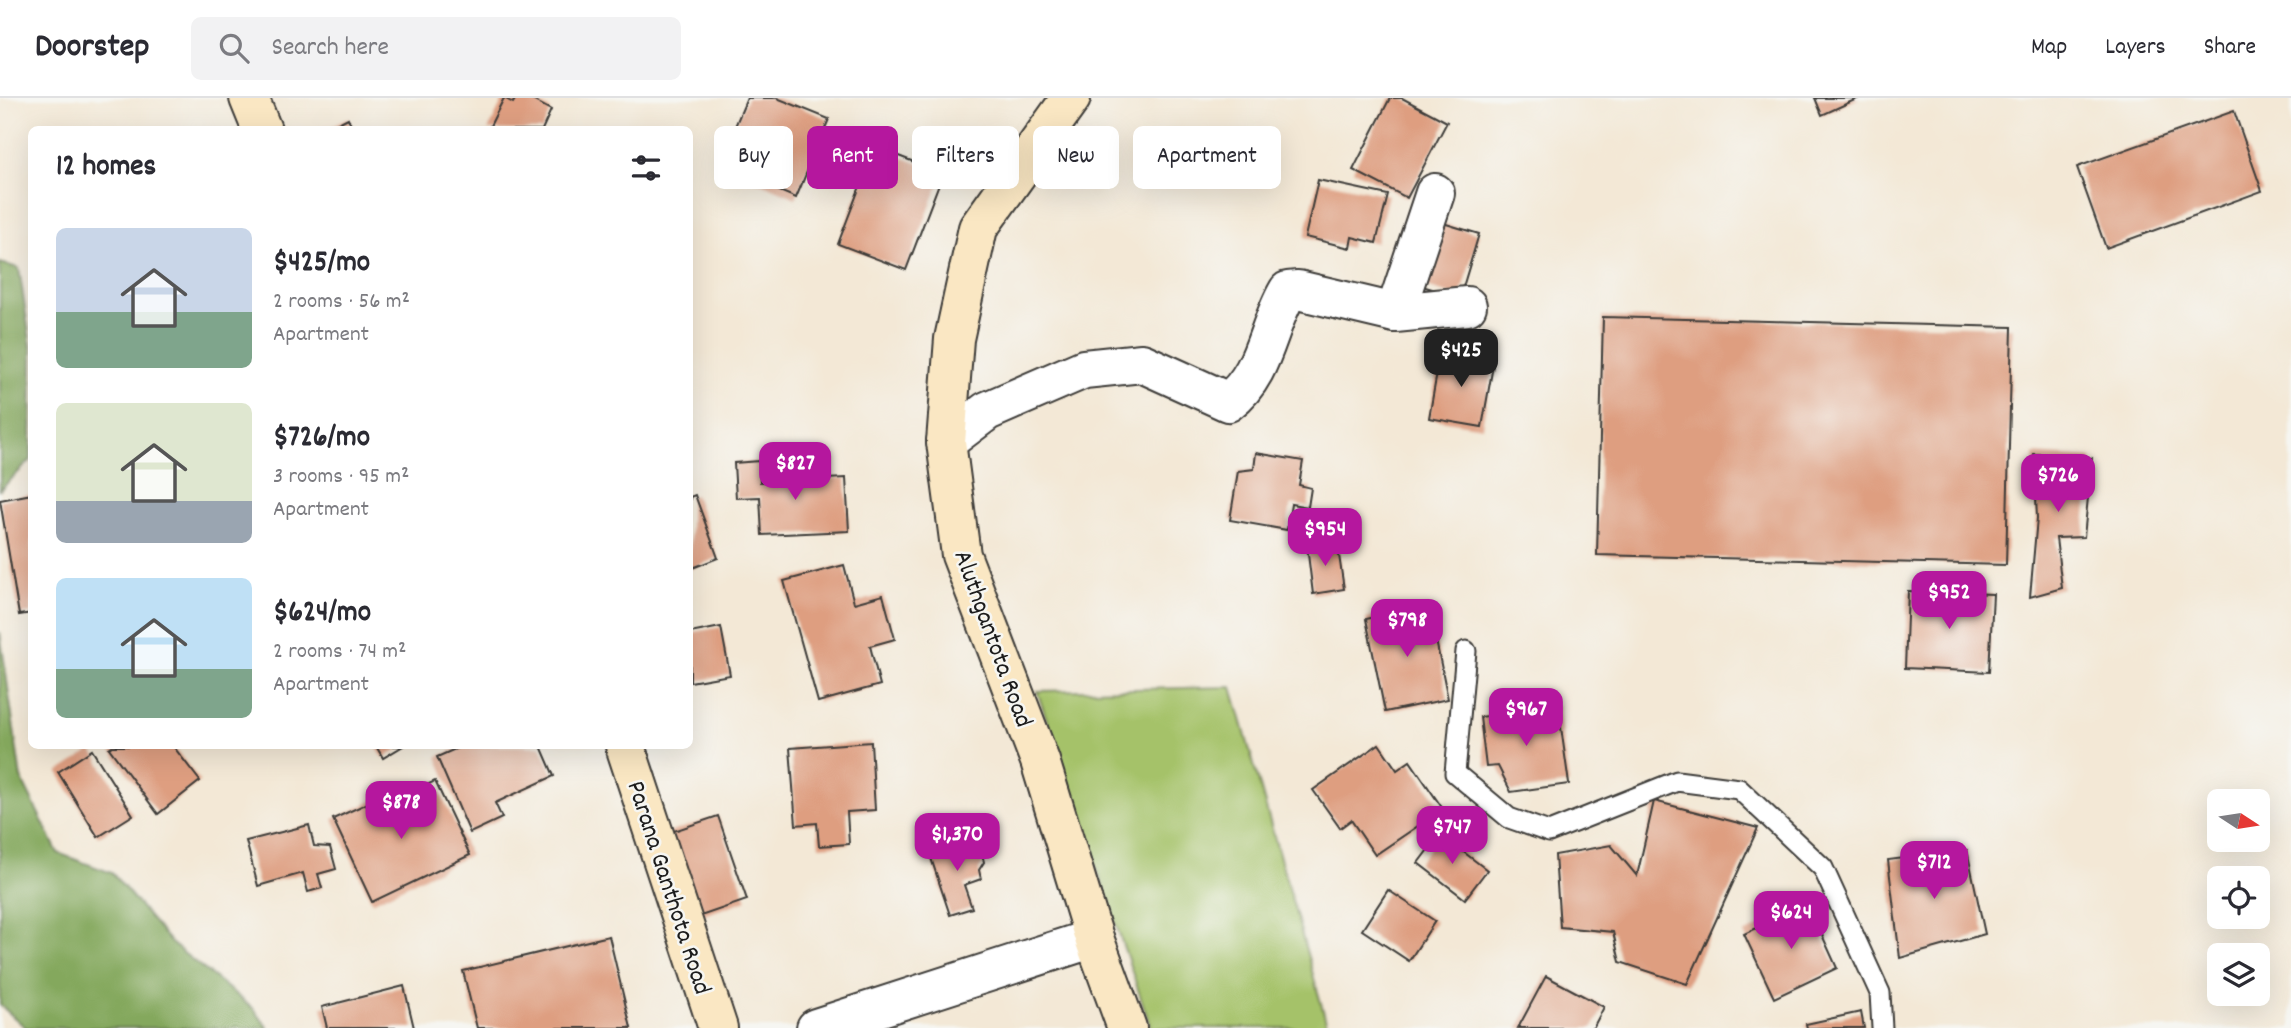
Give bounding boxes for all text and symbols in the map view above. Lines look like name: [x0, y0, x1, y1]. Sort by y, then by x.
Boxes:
search box: [191, 17, 681, 80]
text: Doorstep: [35, 25, 149, 72]
icon: search: [215, 29, 253, 67]
text: Search here: [271, 30, 389, 67]
text: Map: [2031, 31, 2067, 65]
text: Layers: [2105, 31, 2166, 65]
text: Share: [2204, 31, 2256, 65]
chip: Buy: [714, 126, 793, 189]
chip: Rent: [807, 126, 898, 189]
chip: Filters: [912, 126, 1019, 189]
chip: New: [1033, 126, 1119, 189]
chip: Apartment: [1133, 126, 1281, 189]
text: 12 homes: [56, 147, 156, 190]
icon: filters: [627, 149, 665, 187]
text: $425/mo: [273, 243, 370, 286]
icon: home: [112, 256, 196, 340]
text: 2 rooms · 56 m²: [273, 286, 410, 319]
text: Apartment: [273, 319, 369, 352]
pin: $425: [1420, 330, 1502, 389]
text: $425: [1440, 335, 1482, 368]
text: $726/mo: [273, 418, 370, 461]
icon: home: [112, 431, 196, 515]
pin: $827: [754, 442, 836, 502]
text: $827: [775, 448, 815, 481]
pin: $726: [2017, 454, 2099, 514]
text: $726: [2037, 460, 2079, 493]
text: 3 rooms · 95 m²: [273, 461, 409, 494]
text: Apartment: [273, 494, 369, 527]
pin: $954: [1284, 508, 1366, 568]
text: $954: [1304, 514, 1346, 547]
street label: Aluthgantota Road: [942, 545, 1041, 733]
pin: $952: [1908, 572, 1990, 631]
text: $952: [1928, 577, 1970, 610]
text: $624/mo: [273, 593, 371, 636]
pin: $798: [1366, 600, 1448, 659]
text: $798: [1387, 605, 1427, 638]
icon: home: [112, 606, 196, 690]
text: 2 rooms · 74 m²: [273, 636, 406, 669]
text: Apartment: [273, 669, 369, 702]
pin: $967: [1485, 688, 1567, 748]
text: $967: [1505, 694, 1547, 727]
street label: Parana Ganthota Road: [616, 776, 720, 1000]
pin: $878: [360, 782, 442, 841]
text: $878: [382, 787, 420, 820]
north arrow: [2207, 789, 2270, 852]
map controls: [2207, 789, 2270, 1006]
pin: $747: [1411, 806, 1493, 866]
text: $747: [1433, 812, 1471, 845]
pin: $1,370: [900, 814, 1014, 873]
text: $1,370: [931, 819, 983, 852]
pin: $712: [1893, 842, 1975, 901]
text: $712: [1916, 847, 1952, 880]
button: locate: [2207, 866, 2270, 929]
pin: $624: [1750, 892, 1832, 951]
text: $624: [1770, 897, 1812, 930]
button: layers: [2207, 943, 2270, 1006]

